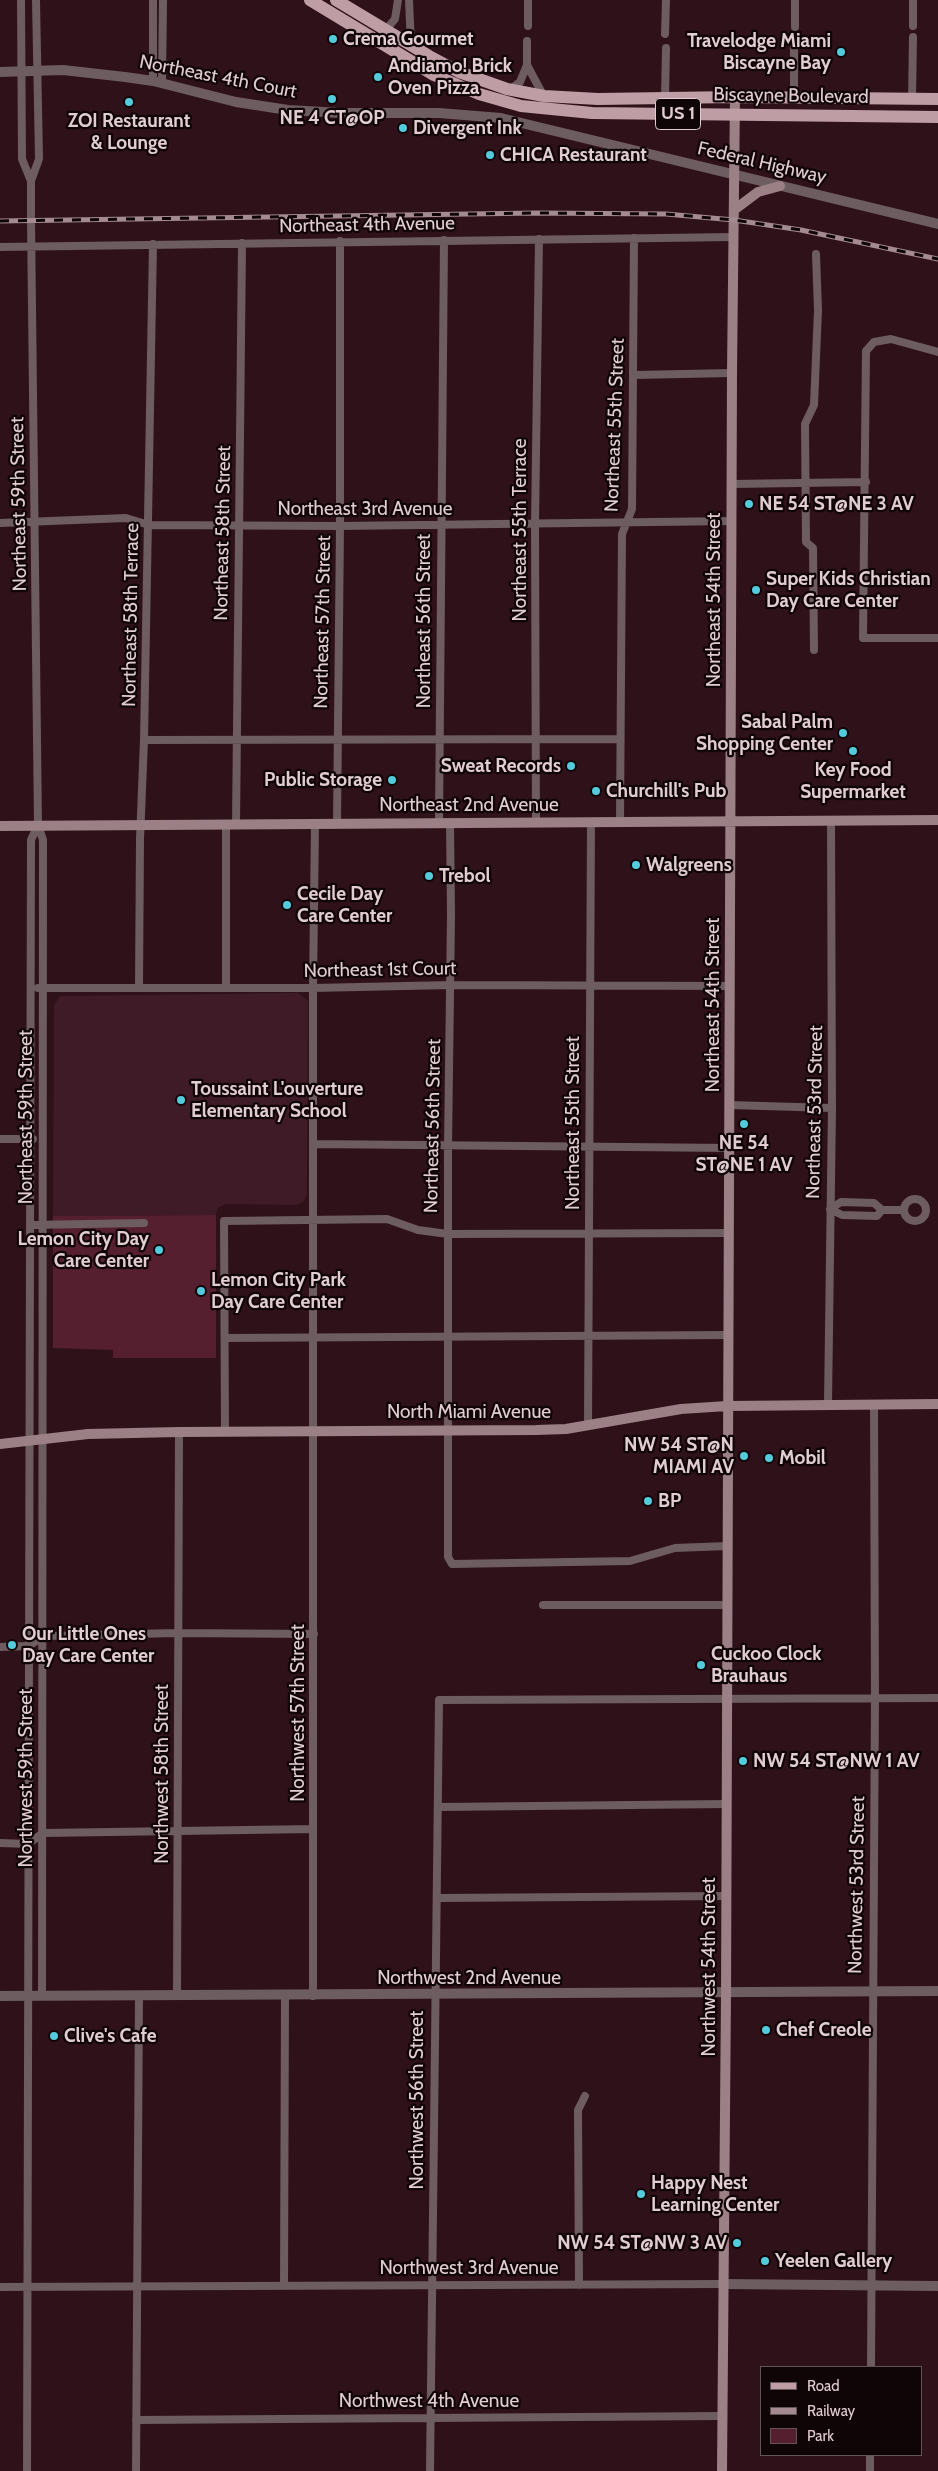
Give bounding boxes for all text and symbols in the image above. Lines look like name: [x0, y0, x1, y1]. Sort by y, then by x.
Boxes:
place label: Crema Gourmet: [343, 28, 474, 50]
place label: Travelodge Miami Biscayne Bay: [687, 30, 831, 74]
marker: Crema Gourmet: [327, 33, 339, 45]
marker: Travelodge Miami Biscayne Bay: [835, 46, 847, 58]
street label: Northeast 4th Court: [137, 51, 299, 103]
place label: Andiamo! Brick Oven Pizza: [388, 55, 512, 99]
marker: Andiamo! Brick Oven Pizza: [372, 71, 384, 83]
street label: Biscayne Boulevard: [713, 83, 869, 109]
marker: NE 4 CT@OP: [326, 93, 338, 105]
marker: ZOI Restaurant & Lounge: [123, 96, 135, 108]
road number: US 1: [656, 98, 700, 130]
place label: NE 4 CT@OP: [279, 107, 385, 129]
place label: ZOI Restaurant & Lounge: [68, 110, 190, 154]
place label: Divergent Ink: [413, 117, 522, 139]
marker: Divergent Ink: [397, 122, 409, 134]
street label: Federal Highway: [695, 137, 829, 189]
place label: CHICA Restaurant: [500, 144, 647, 166]
marker: CHICA Restaurant: [484, 149, 496, 161]
street label: Northeast 4th Avenue: [279, 212, 455, 238]
street label: Northeast 55th Street: [601, 338, 629, 512]
street label: Northeast 59th Street: [6, 417, 32, 591]
street label: Northeast 55th Terrace: [509, 439, 531, 621]
street label: Northeast 58th Street: [210, 445, 236, 621]
place label: NE 54 ST@NE 3 AV: [759, 493, 914, 515]
street label: Northeast 3rd Avenue: [278, 498, 452, 520]
marker: NE 54 ST@NE 3 AV: [743, 498, 755, 510]
street label: Northeast 54th Street: [703, 513, 725, 687]
street label: Northeast 58th Terrace: [118, 523, 144, 707]
street label: Northeast 56th Street: [413, 534, 435, 708]
street label: Northeast 57th Street: [310, 535, 336, 709]
place label: Super Kids Christian Day Care Center: [766, 568, 931, 612]
marker: Super Kids Christian Day Care Center: [750, 584, 762, 596]
place label: Sabal Palm Shopping Center: [696, 711, 833, 755]
marker: Sabal Palm Shopping Center: [837, 727, 849, 739]
marker: Key Food Supermarket: [847, 745, 859, 757]
place label: Sweat Records: [441, 755, 561, 777]
place label: Key Food Supermarket: [800, 759, 906, 803]
marker: Sweat Records: [565, 760, 577, 772]
place label: Public Storage: [264, 769, 382, 791]
marker: Public Storage: [386, 774, 398, 786]
place label: Churchill's Pub: [606, 780, 726, 802]
marker: Churchill's Pub: [590, 785, 602, 797]
street label: Northeast 2nd Avenue: [379, 794, 559, 816]
place label: Walgreens: [646, 854, 732, 876]
marker: Walgreens: [630, 859, 642, 871]
place label: Trebol: [439, 865, 491, 887]
marker: Trebol: [423, 870, 435, 882]
place label: Cecile Day Care Center: [297, 883, 392, 927]
marker: Cecile Day Care Center: [281, 899, 293, 911]
street label: Northeast 54th Street: [702, 918, 724, 1092]
street label: Northeast 1st Court: [303, 957, 457, 983]
street label: Northeast 53rd Street: [802, 1025, 828, 1199]
street label: Northeast 59th Street: [15, 1030, 37, 1204]
street label: Northeast 55th Street: [562, 1036, 584, 1210]
street label: Northeast 56th Street: [420, 1039, 446, 1213]
place label: Toussaint L'ouverture Elementary School: [191, 1078, 363, 1122]
marker: Toussaint L'ouverture Elementary School: [175, 1094, 187, 1106]
marker: NE 54 ST@NE 1 AV: [738, 1118, 750, 1130]
place label: NE 54 ST@NE 1 AV: [696, 1132, 792, 1176]
place label: Lemon City Day Care Center: [17, 1228, 149, 1272]
marker: Lemon City Day Care Center: [153, 1244, 165, 1256]
place label: Lemon City Park Day Care Center: [211, 1269, 346, 1313]
marker: Lemon City Park Day Care Center: [195, 1285, 207, 1297]
street label: North Miami Avenue: [387, 1401, 551, 1423]
place label: NW 54 ST@N MIAMI AV: [624, 1434, 734, 1478]
place label: Mobil: [779, 1447, 826, 1469]
marker: NW 54 ST@N MIAMI AV: [738, 1450, 750, 1462]
marker: Mobil: [763, 1452, 775, 1464]
place label: BP: [658, 1490, 681, 1512]
marker: BP: [642, 1495, 654, 1507]
place label: Our Little Ones Day Care Center: [22, 1623, 154, 1667]
street label: Northwest 57th Street: [287, 1624, 309, 1802]
marker: Our Little Ones Day Care Center: [6, 1639, 18, 1651]
place label: Cuckoo Clock Brauhaus: [711, 1643, 821, 1687]
marker: Cuckoo Clock Brauhaus: [695, 1659, 707, 1671]
street label: Northwest 58th Street: [151, 1684, 173, 1864]
street label: Northwest 59th Street: [15, 1689, 37, 1867]
place label: NW 54 ST@NW 1 AV: [753, 1750, 920, 1772]
marker: NW 54 ST@NW 1 AV: [737, 1755, 749, 1767]
street label: Northwest 53rd Street: [844, 1796, 870, 1974]
street label: Northwest 54th Street: [698, 1877, 720, 2057]
street label: Northwest 2nd Avenue: [377, 1967, 561, 1989]
street label: Northwest 56th Street: [406, 2011, 428, 2189]
place label: Chef Creole: [776, 2019, 872, 2041]
marker: Chef Creole: [760, 2024, 772, 2036]
place label: Clive's Cafe: [64, 2025, 157, 2047]
marker: Clive's Cafe: [48, 2030, 60, 2042]
place label: Happy Nest Learning Center: [651, 2172, 779, 2216]
marker: Happy Nest Learning Center: [635, 2188, 647, 2200]
place label: NW 54 ST@NW 3 AV: [557, 2232, 727, 2254]
marker: NW 54 ST@NW 3 AV: [731, 2237, 743, 2249]
place label: Yeelen Gallery: [775, 2250, 892, 2272]
marker: Yeelen Gallery: [759, 2255, 771, 2267]
street label: Northwest 3rd Avenue: [379, 2257, 559, 2279]
legend: [760, 2366, 923, 2456]
text: Road: [807, 2377, 840, 2395]
street label: Northwest 4th Avenue: [339, 2390, 519, 2412]
text: Railway: [807, 2402, 855, 2420]
text: Park: [807, 2427, 834, 2445]

